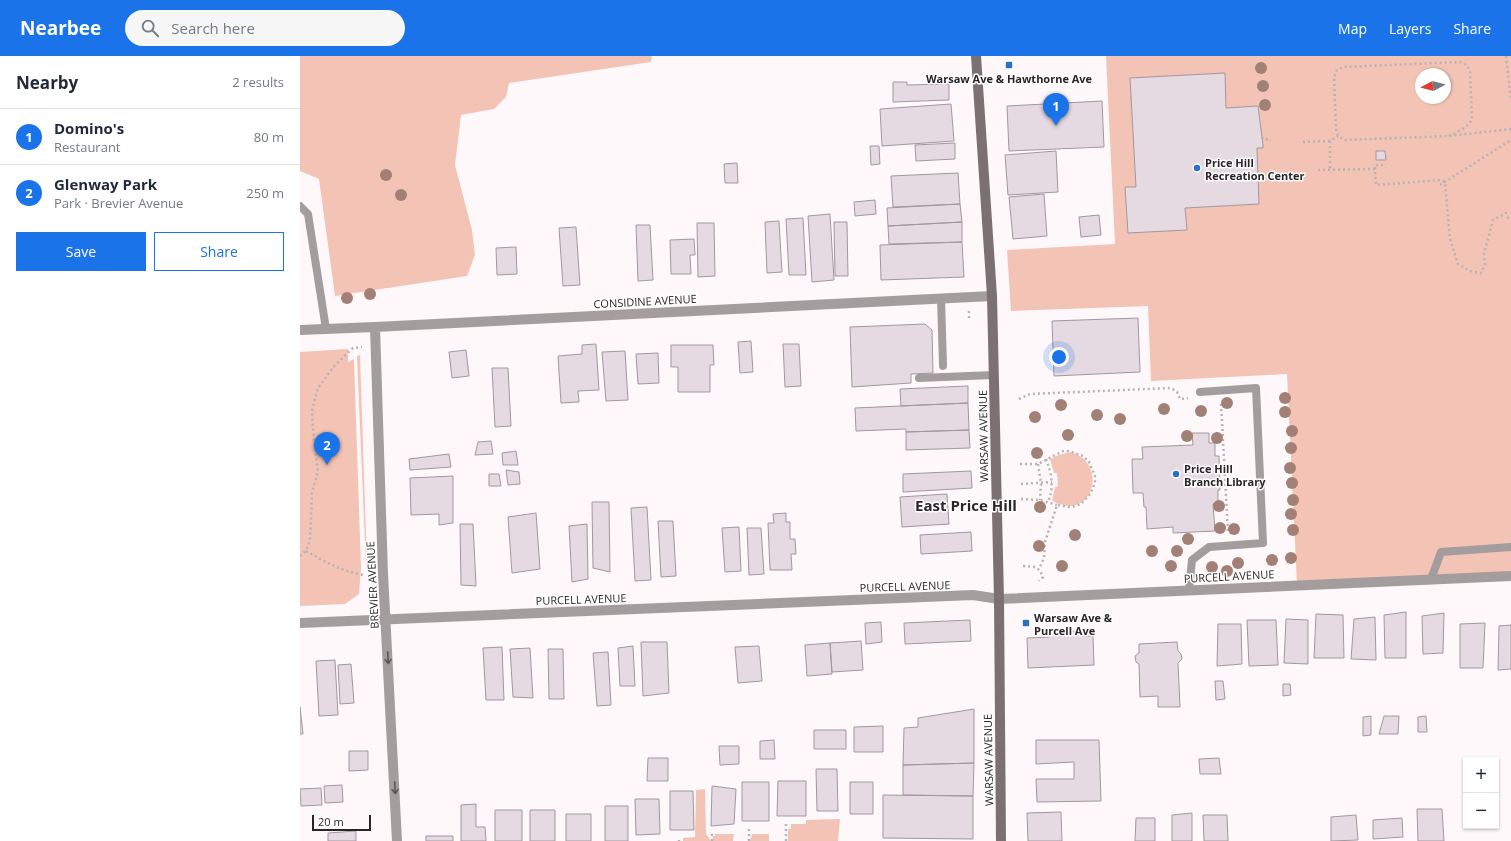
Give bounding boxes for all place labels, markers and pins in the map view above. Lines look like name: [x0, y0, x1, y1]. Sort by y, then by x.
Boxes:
marker: Warsaw Ave & Hawthorne Ave: [1004, 60, 1014, 70]
place label: Warsaw Ave & Hawthorne Ave: [926, 71, 1093, 86]
pin: 1: [1043, 93, 1069, 126]
place label: Price Hill Recreation Center: [1205, 155, 1305, 183]
marker: Price Hill Recreation Center: [1192, 163, 1202, 173]
pin: 2: [314, 432, 340, 465]
place label: Price Hill Branch Library: [1184, 461, 1266, 489]
marker: Price Hill Branch Library: [1171, 469, 1181, 479]
place label: Warsaw Ave & Purcell Ave: [1034, 610, 1113, 638]
marker: Warsaw Ave & Purcell Ave: [1021, 618, 1031, 628]

